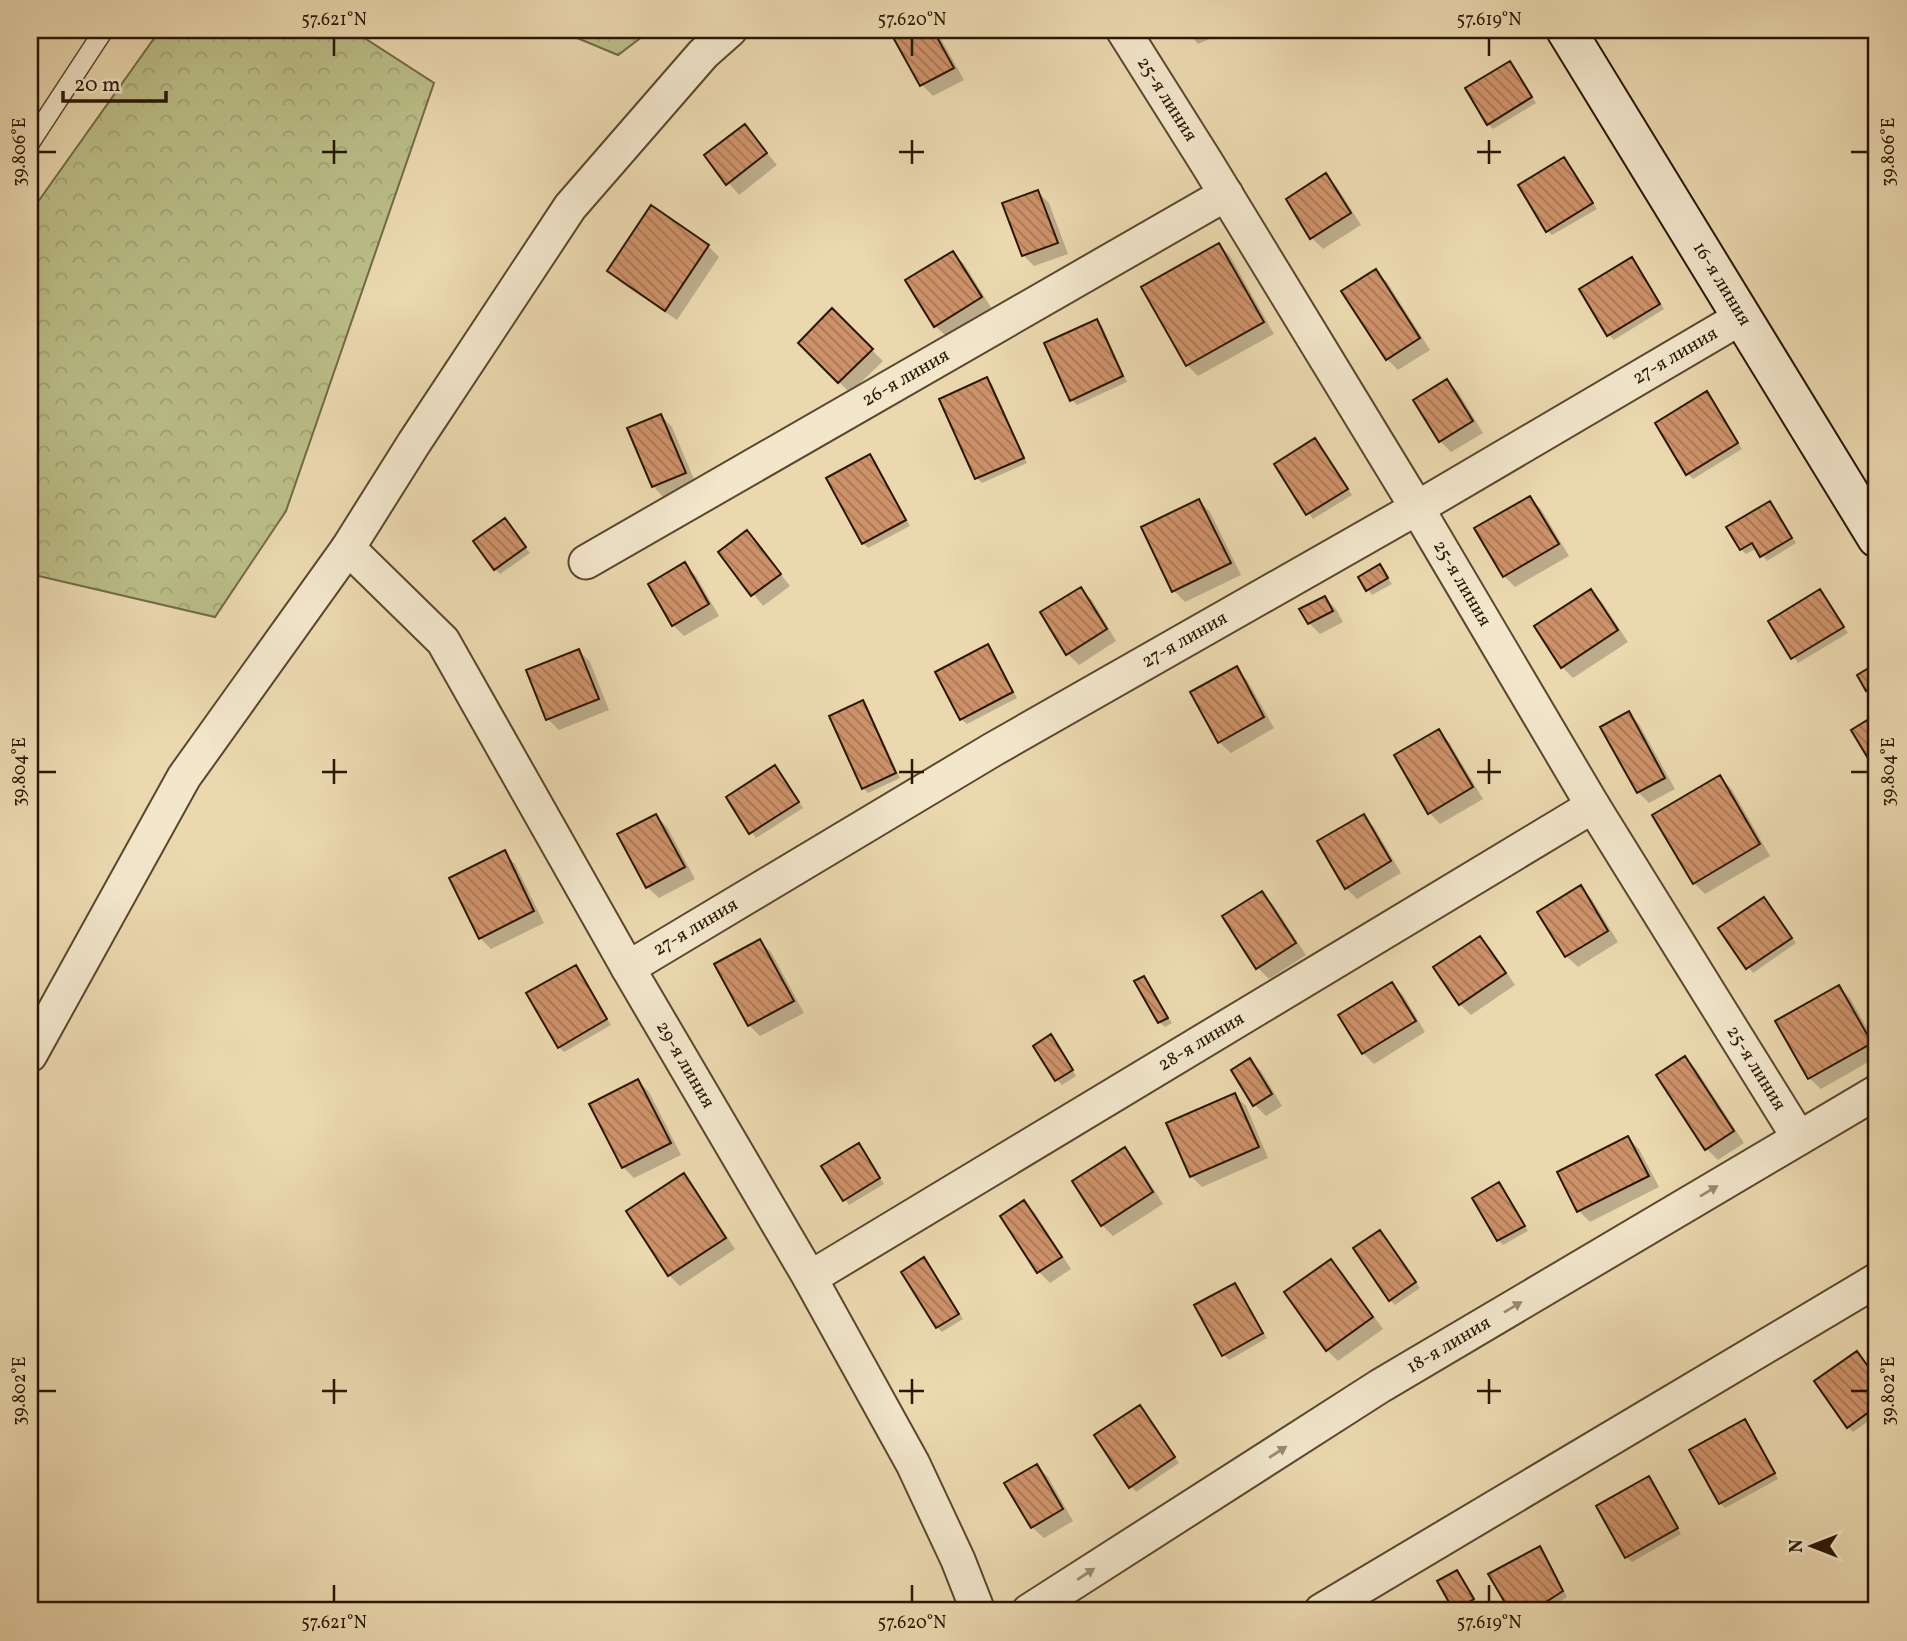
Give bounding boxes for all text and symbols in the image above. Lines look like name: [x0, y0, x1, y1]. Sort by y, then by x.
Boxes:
text: 57.621°N: [301, 8, 367, 33]
text: 57.620°N: [878, 8, 946, 33]
text: 57.619°N: [1457, 8, 1522, 33]
street label: 25-я линия: [1130, 52, 1203, 147]
scale bar: [63, 60, 166, 104]
text: 20 m: [74, 71, 120, 100]
text: 39.806°E: [8, 117, 33, 187]
text: 39.806°E: [1877, 117, 1902, 187]
street label: 16-я линия: [1686, 237, 1757, 331]
street label: 27-я линия: [1628, 321, 1723, 391]
street label: 26-я линия: [857, 343, 955, 414]
street label: 25-я линия: [1426, 536, 1497, 632]
street label: 27-я линия: [1137, 605, 1232, 675]
text: 39.804°E: [8, 737, 33, 807]
text: 39.804°E: [1877, 737, 1902, 807]
street label: 27-я линия: [648, 892, 743, 963]
street label: 28-я линия: [1153, 1006, 1250, 1078]
street label: 29-я линия: [649, 1016, 721, 1113]
street label: 25-я линия: [1719, 1021, 1792, 1116]
one-way arrow: [1700, 1185, 1719, 1198]
one-way arrow: [1504, 1301, 1523, 1313]
street label: 18-я линия: [1402, 1310, 1496, 1380]
text: 39.802°E: [8, 1356, 33, 1426]
text: 39.802°E: [1877, 1356, 1902, 1426]
one-way arrow: [1268, 1445, 1287, 1458]
north arrow: [1778, 1512, 1848, 1582]
text: N: [1784, 1539, 1810, 1553]
one-way arrow: [1076, 1568, 1096, 1581]
text: 57.621°N: [301, 1611, 367, 1636]
text: 57.620°N: [878, 1611, 946, 1636]
text: 57.619°N: [1457, 1611, 1522, 1636]

